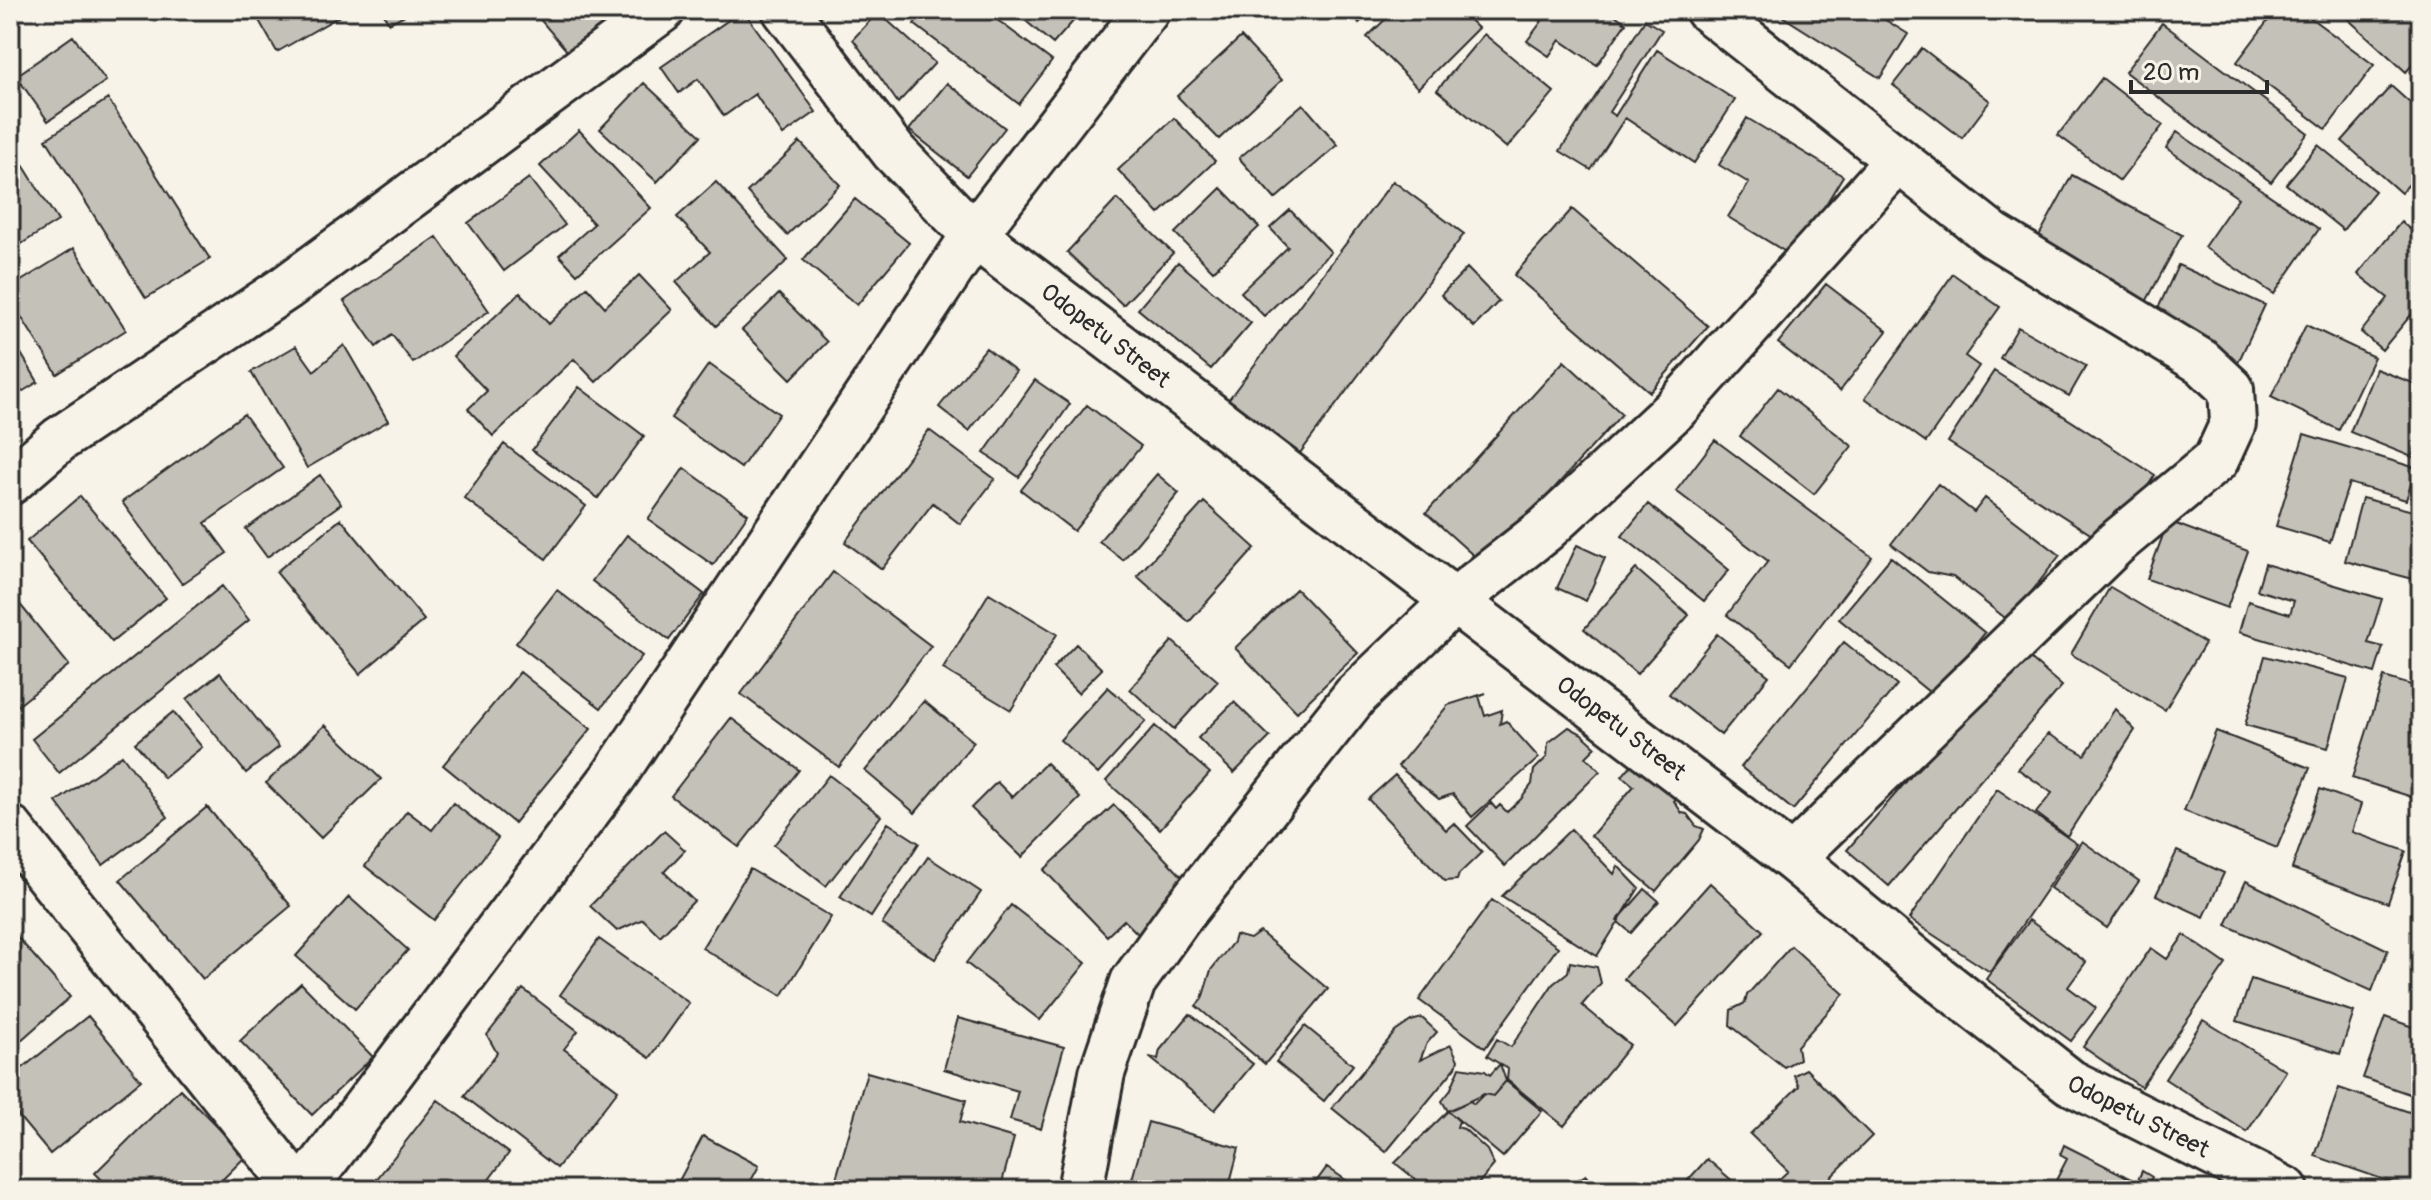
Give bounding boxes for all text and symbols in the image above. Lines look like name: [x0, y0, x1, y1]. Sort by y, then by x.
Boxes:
scale bar: [2131, 44, 2267, 94]
text: 20 m: [2143, 58, 2199, 87]
street label: Odopetu Street: [1035, 277, 1176, 394]
street label: Odopetu Street: [1551, 670, 1692, 787]
street label: Odopetu Street: [2062, 1069, 2214, 1164]

